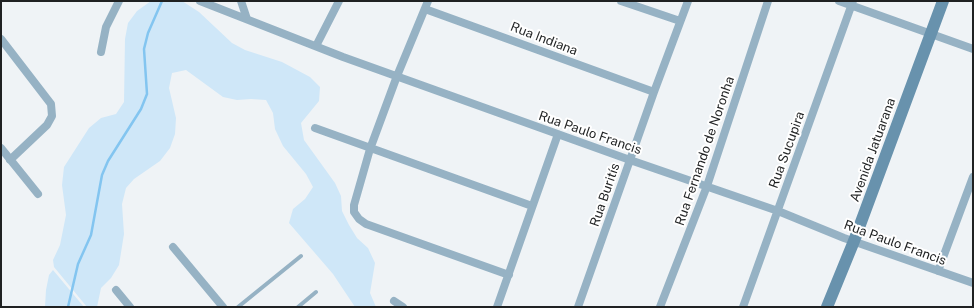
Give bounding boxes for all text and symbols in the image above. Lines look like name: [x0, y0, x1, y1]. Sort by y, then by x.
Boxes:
street label: Rua Indiana: [508, 19, 580, 59]
street label: Rua Fernando de Noronha: [672, 74, 738, 228]
street label: Avenida Jatuarana: [847, 96, 899, 204]
street label: Rua Paulo Francis: [537, 108, 643, 158]
street label: Rua Sucupira: [766, 109, 808, 191]
street label: Rua Buritís: [587, 161, 623, 229]
street label: Rua Paulo Francis: [842, 217, 948, 269]

